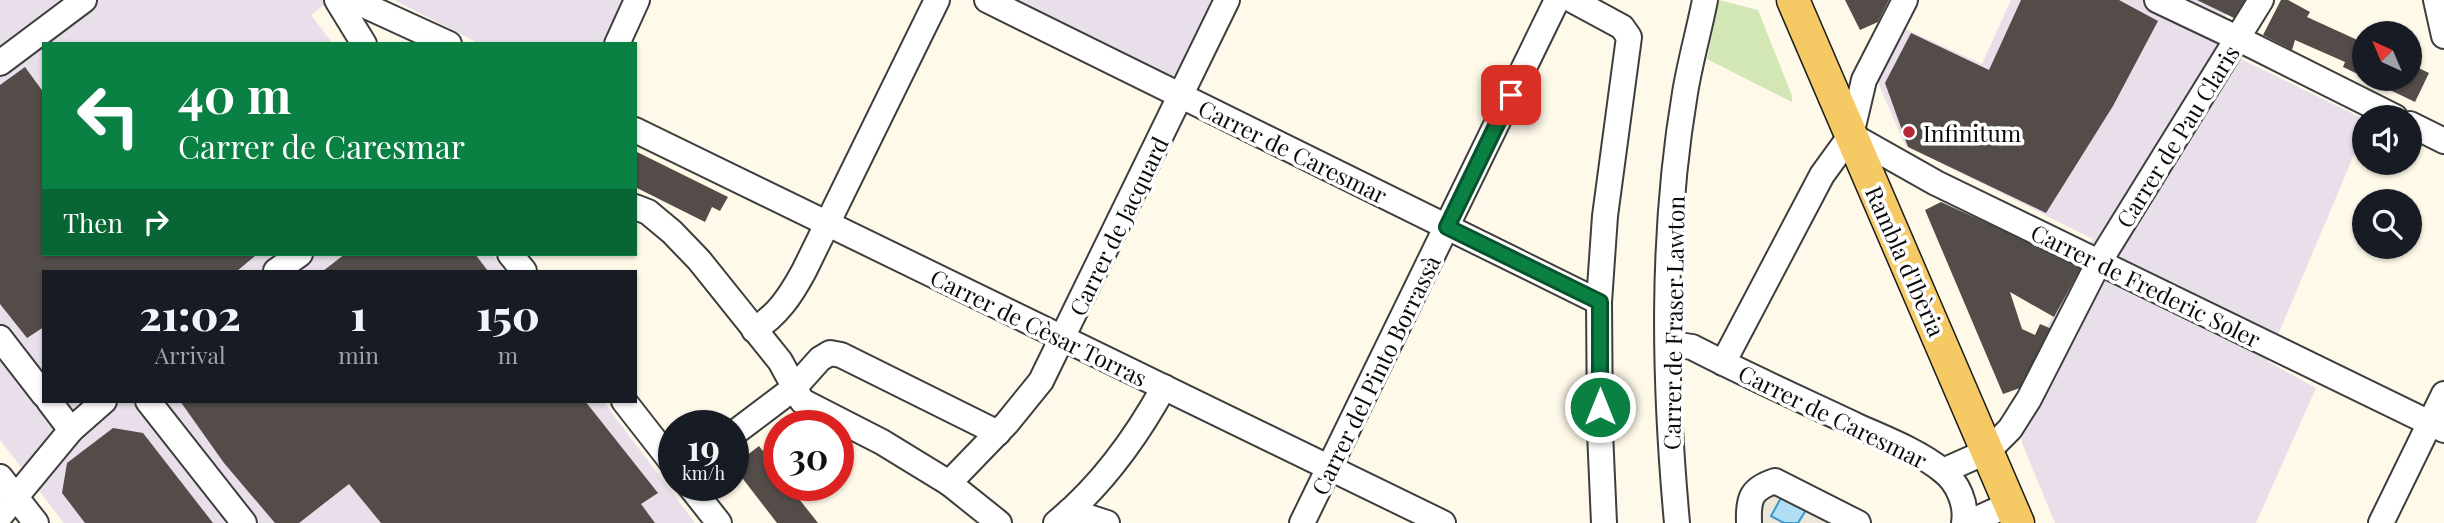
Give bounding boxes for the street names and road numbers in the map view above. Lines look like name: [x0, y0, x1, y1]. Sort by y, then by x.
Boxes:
street label: Carrer de Pau Claris: [2108, 39, 2246, 233]
street label: Carrer de Caresmar: [1194, 92, 1392, 210]
street label: Carrer de Jacquard: [1061, 131, 1175, 321]
street label: Rambla d'Ibèria: [1859, 181, 1953, 342]
street label: Carrer de Fraser Lawton: [1655, 195, 1691, 450]
street label: Carrer de Frederic Soler: [2026, 216, 2266, 354]
street label: Carrer del Pinto Borrassà: [1303, 250, 1447, 500]
street label: Carrer de Cèsar Torras: [926, 261, 1152, 393]
street label: Carrer de Caresmar: [1734, 357, 1932, 475]

